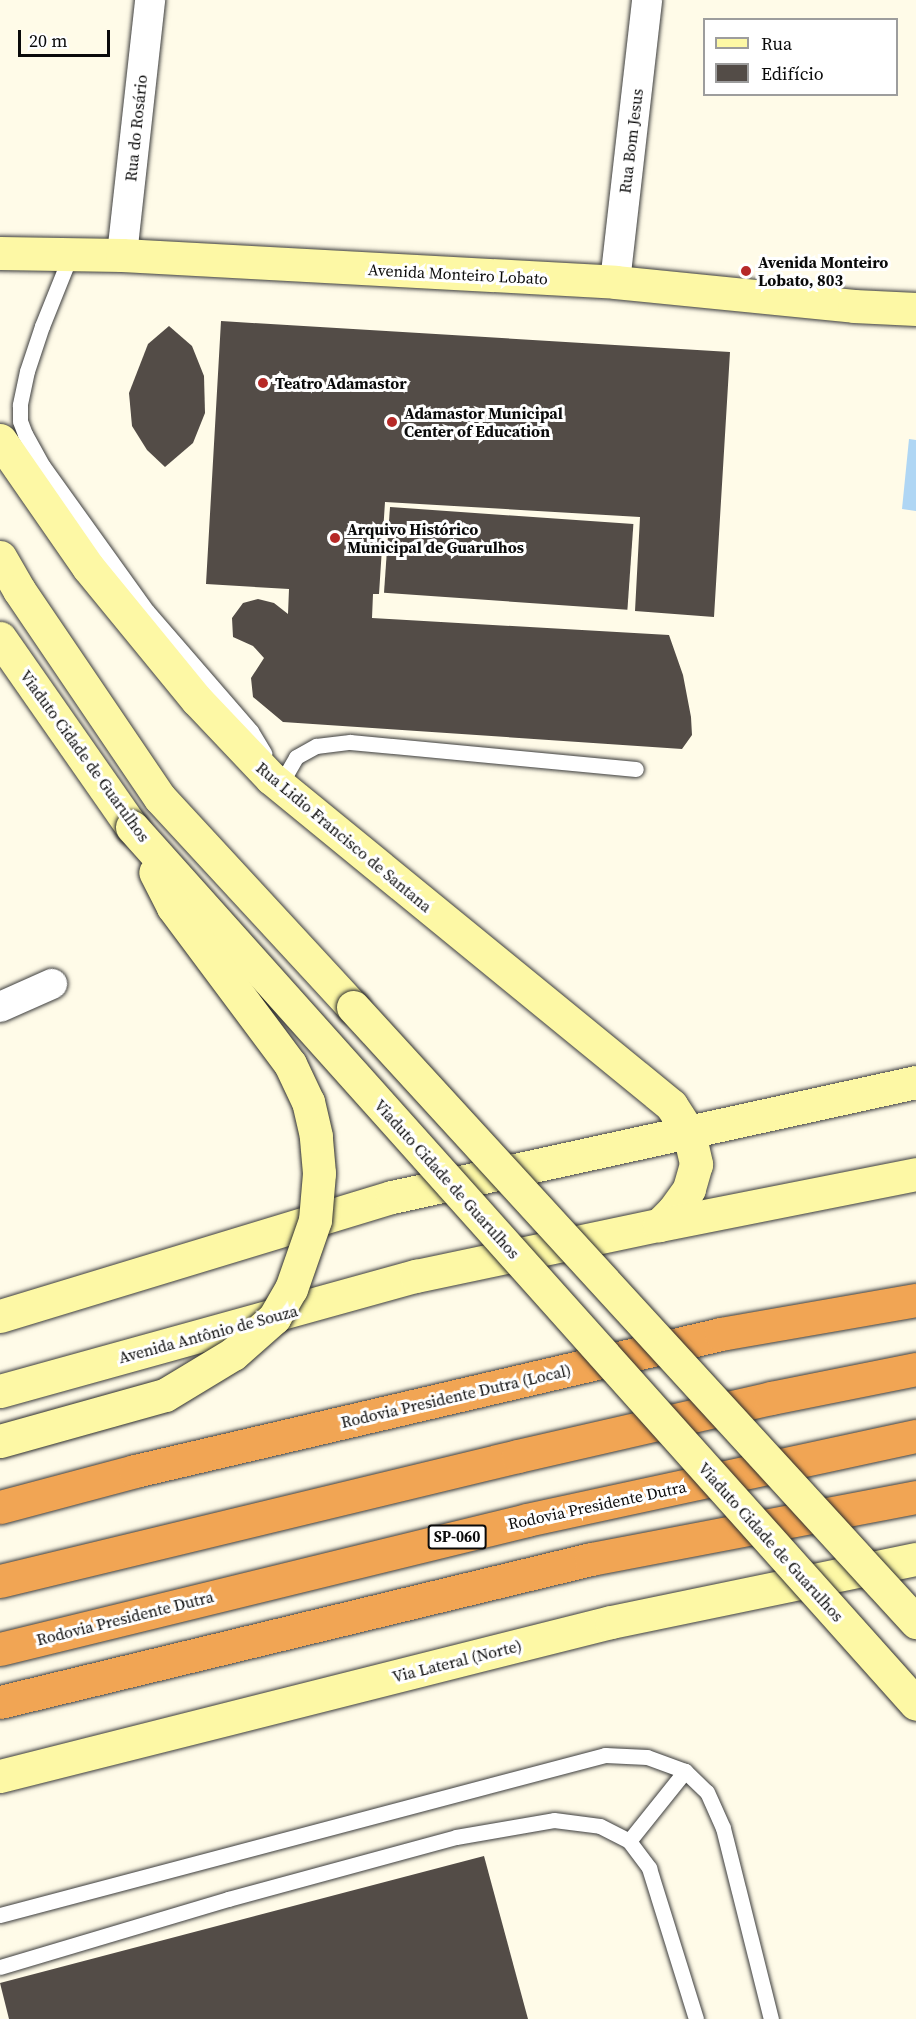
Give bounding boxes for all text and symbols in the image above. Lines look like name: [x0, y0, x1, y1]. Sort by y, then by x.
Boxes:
scale bar: [21, 18, 112, 56]
legend: [703, 18, 898, 96]
text: 20 m: [29, 28, 67, 53]
text: Rua: [761, 31, 792, 56]
text: Edifício: [761, 61, 824, 86]
street label: Rua do Rosário: [121, 74, 151, 182]
street label: Rua Bom Jesus: [615, 87, 647, 195]
place label: Avenida Monteiro Lobato, 803: [758, 252, 888, 290]
street label: Avenida Monteiro Lobato: [368, 260, 548, 288]
marker: Avenida Monteiro Lobato, 803: [739, 264, 753, 278]
place label: Teatro Adamastor: [275, 373, 407, 393]
marker: Teatro Adamastor: [256, 376, 270, 390]
place label: Adamastor Municipal Center of Education: [404, 403, 563, 441]
marker: Adamastor Municipal Center of Education: [385, 415, 399, 429]
place label: Arquivo Histórico Municipal de Guarulhos: [347, 519, 524, 557]
marker: Arquivo Histórico Municipal de Guarulhos: [328, 531, 342, 545]
street label: Viaduto Cidade de Guarulhos: [16, 666, 154, 846]
street label: Rua Lidio Francisco de Santana: [252, 758, 436, 916]
street label: Viaduto Cidade de Guarulhos: [370, 1095, 524, 1263]
street label: Avenida Antônio de Souza: [116, 1301, 300, 1367]
street label: Rodovia Presidente Dutra (Local): [339, 1360, 573, 1432]
street label: Viaduto Cidade de Guarulhos: [694, 1458, 848, 1626]
street label: Rodovia Presidente Dutra: [506, 1477, 688, 1533]
road number: SP-060: [427, 1525, 487, 1549]
street label: Rodovia Presidente Dutra: [34, 1587, 216, 1649]
street label: Via Lateral (Norte): [390, 1636, 524, 1686]

